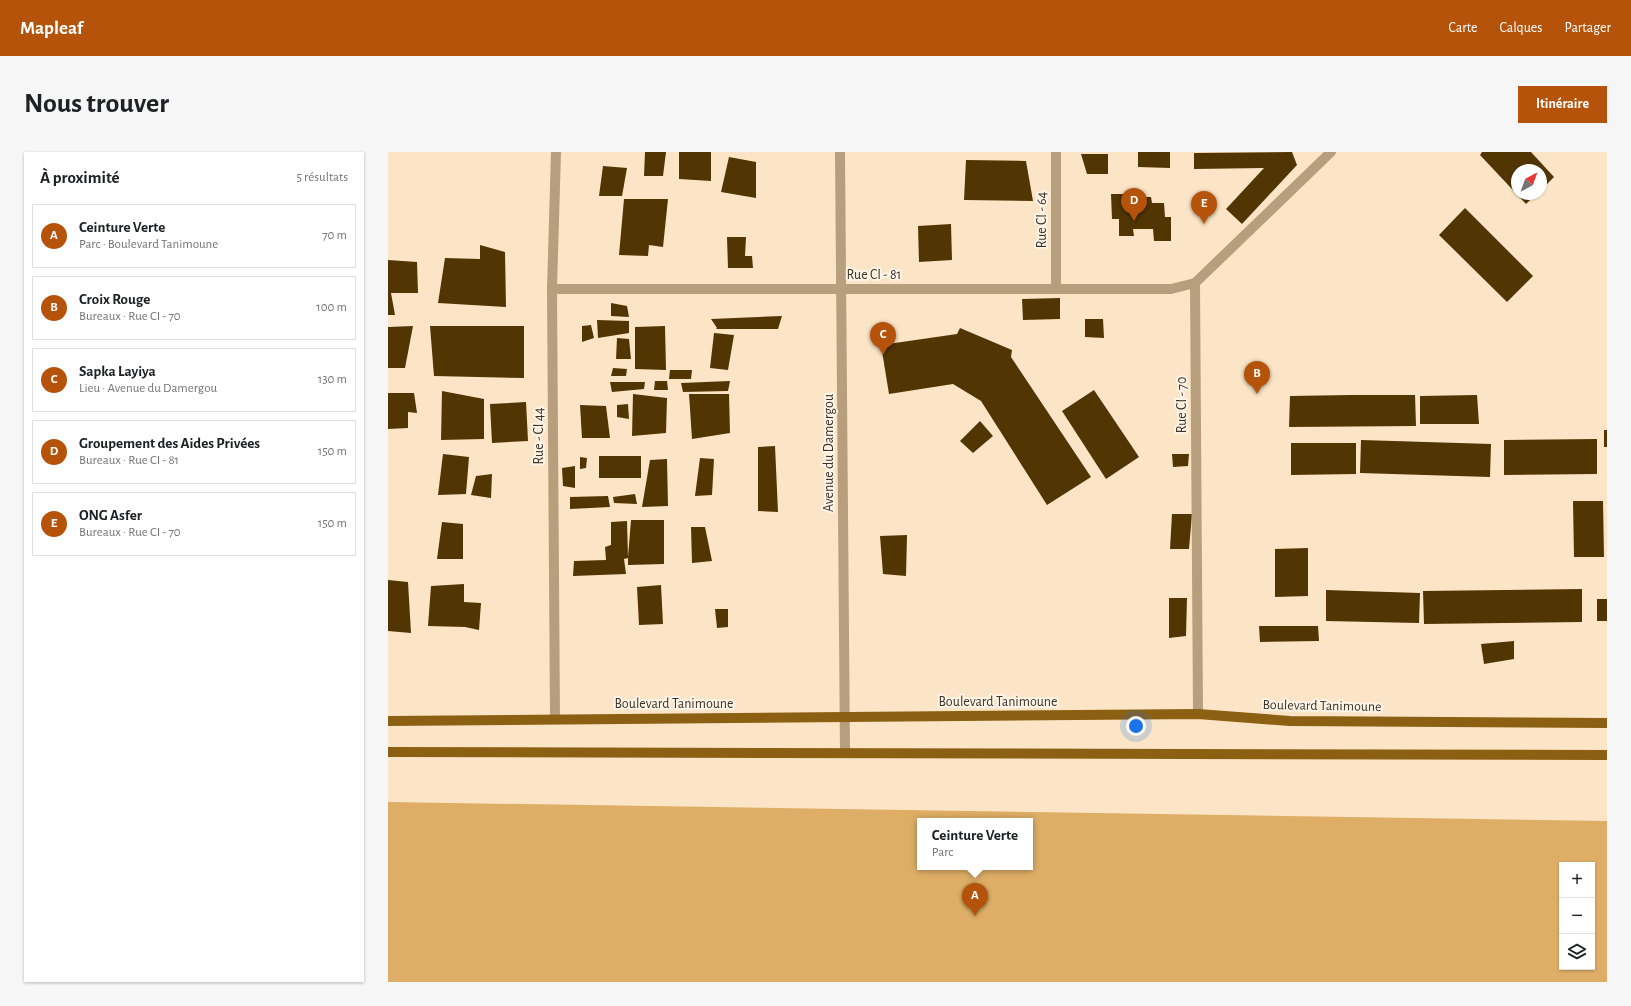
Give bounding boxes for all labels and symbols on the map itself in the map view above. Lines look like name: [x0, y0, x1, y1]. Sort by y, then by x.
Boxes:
north arrow: [1511, 164, 1547, 200]
pin: D: [1121, 188, 1147, 221]
street label: Rue CI - 64: [1035, 191, 1049, 248]
pin: E: [1191, 191, 1217, 224]
street label: Rue CI - 81: [847, 268, 901, 282]
pin: C: [870, 322, 896, 355]
pin: B: [1244, 361, 1270, 394]
street label: Rue CI - 70: [1175, 377, 1189, 433]
street label: Avenue du Damergou: [822, 394, 836, 512]
street label: Rue - CI 44: [532, 407, 546, 464]
street label: Boulevard Tanimoune: [938, 695, 1058, 709]
street label: Boulevard Tanimoune: [614, 697, 734, 711]
street label: Boulevard Tanimoune: [1262, 698, 1382, 714]
your location: [1126, 716, 1146, 736]
pin: A: [962, 883, 988, 916]

